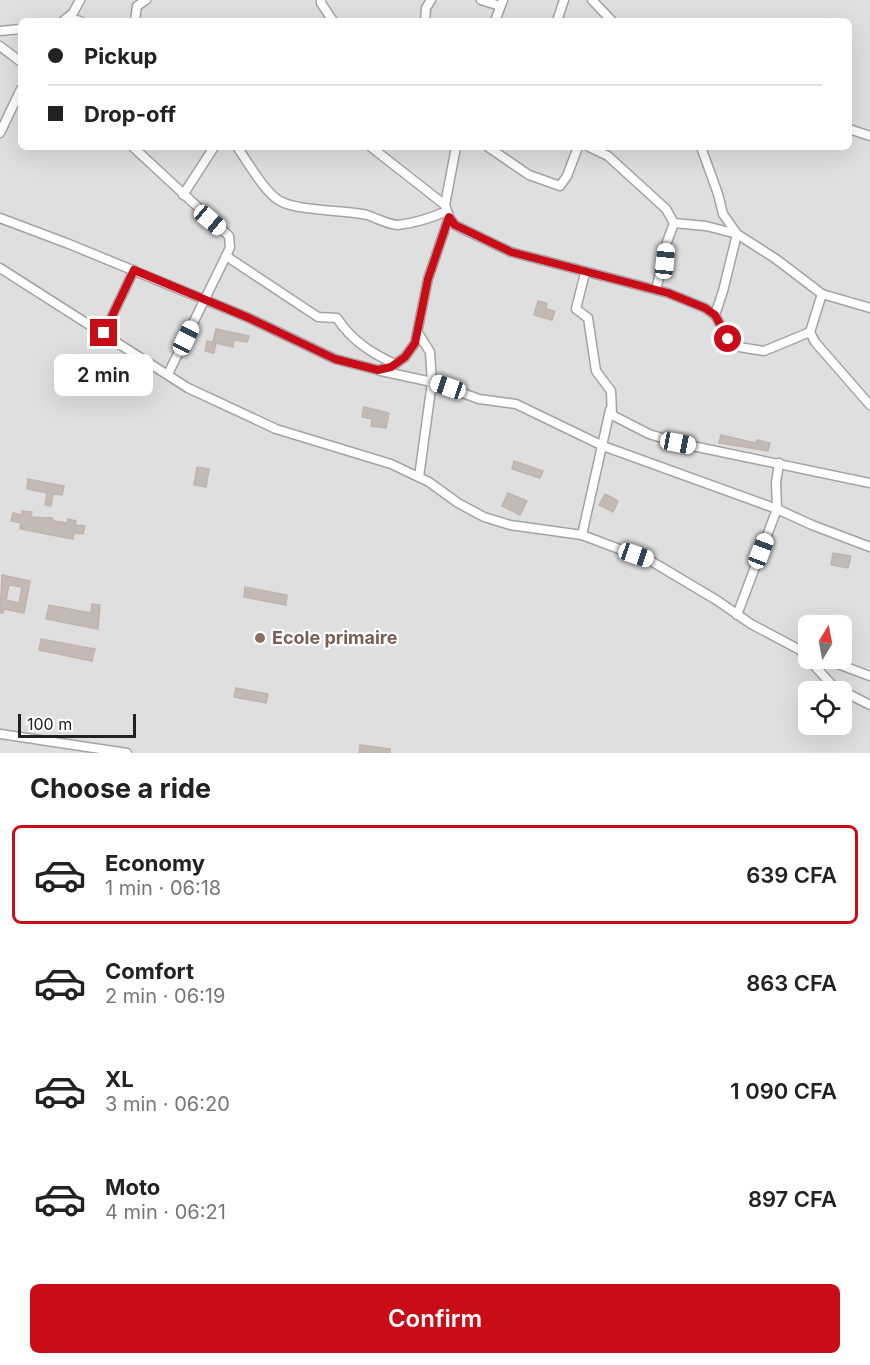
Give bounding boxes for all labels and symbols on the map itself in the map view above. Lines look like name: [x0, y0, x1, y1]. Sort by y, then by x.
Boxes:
car: [190, 202, 230, 238]
car: [654, 242, 676, 280]
car: [170, 318, 202, 358]
route end: [90, 319, 117, 346]
route start: [714, 325, 741, 352]
callout: 2 min: [54, 354, 154, 396]
car: [428, 373, 468, 401]
car: [659, 431, 697, 455]
car: [746, 531, 776, 571]
car: [616, 541, 656, 569]
north arrow: [798, 615, 852, 669]
place label: Ecole primaire: [272, 627, 398, 648]
marker: Ecole primaire: [253, 631, 267, 645]
scale bar: [18, 711, 136, 738]

